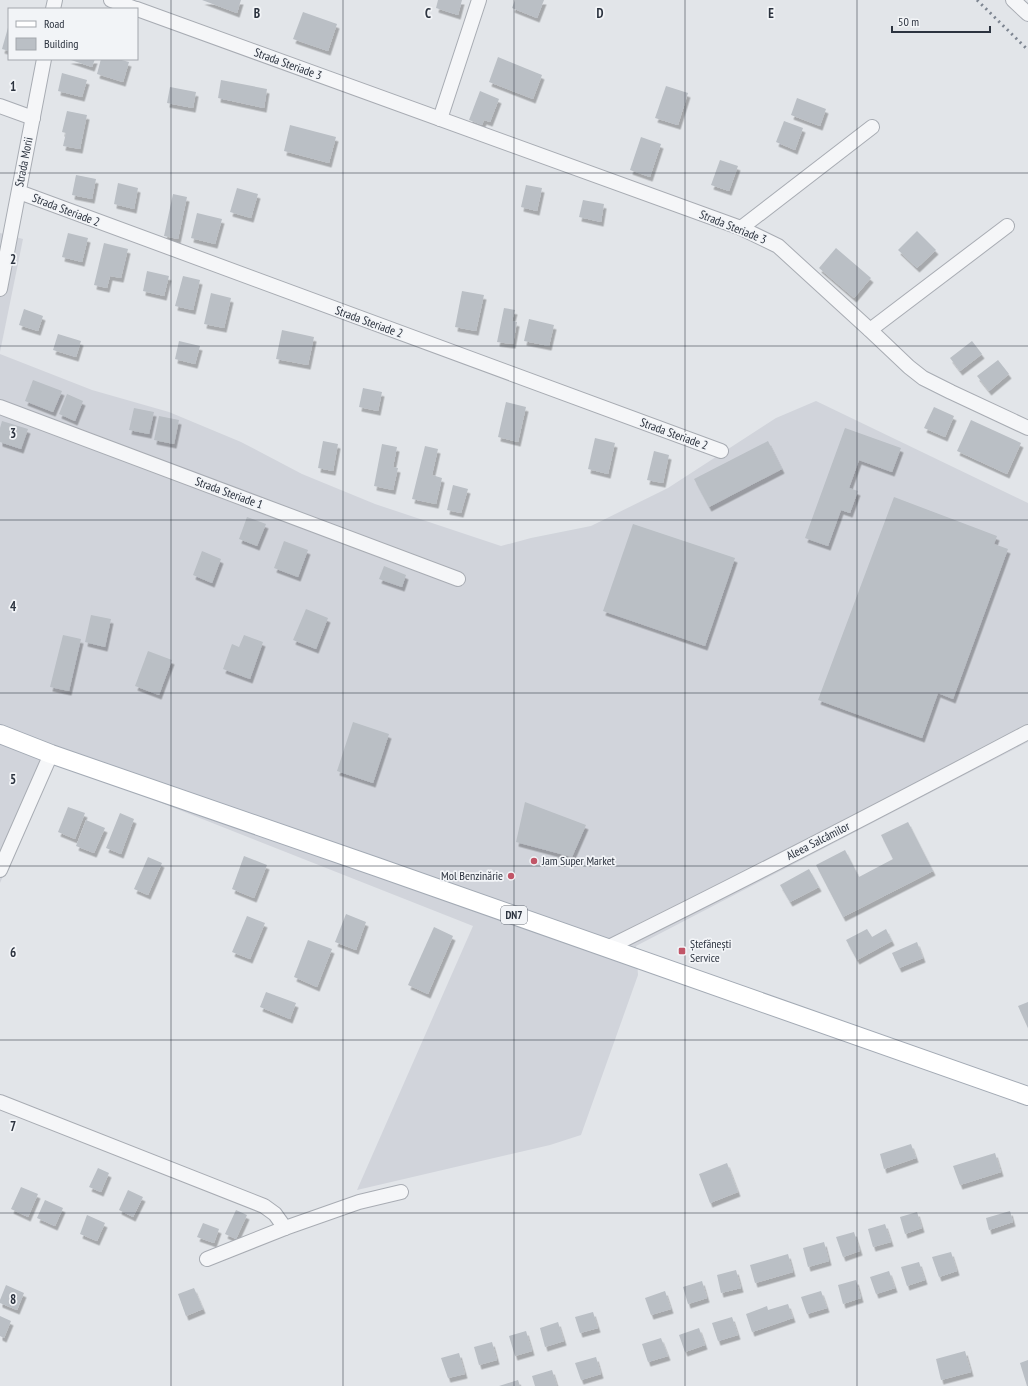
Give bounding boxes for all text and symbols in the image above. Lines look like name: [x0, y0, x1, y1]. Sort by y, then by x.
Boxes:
text: B: [254, 5, 260, 22]
text: C: [425, 5, 431, 22]
text: D: [597, 5, 604, 22]
text: E: [768, 5, 774, 22]
legend: [8, 8, 138, 60]
scale bar: [892, 8, 990, 34]
text: 50 m: [898, 14, 919, 29]
text: Road: [44, 16, 64, 31]
text: Building: [44, 36, 79, 51]
street label: Strada Steriade 3: [252, 44, 324, 83]
text: 1: [10, 78, 16, 95]
street label: Strada Morii: [11, 136, 36, 188]
street label: Strada Steriade 2: [30, 190, 102, 229]
street label: Strada Steriade 3: [697, 206, 769, 247]
text: 2: [10, 251, 16, 268]
street label: Strada Steriade 2: [333, 302, 405, 341]
street label: Strada Steriade 2: [638, 414, 710, 453]
text: 3: [10, 425, 16, 442]
street label: Strada Steriade 1: [193, 473, 265, 512]
text: 4: [10, 598, 17, 615]
text: 5: [10, 771, 16, 788]
street label: Aleea Salcâmilor: [784, 818, 853, 863]
place label: Jam Super Market: [541, 853, 616, 868]
marker: Jam Super Market: [529, 856, 539, 866]
place label: Mol Benzinărie: [441, 868, 503, 883]
marker: Mol Benzinărie: [506, 871, 516, 881]
road number: DN7: [501, 906, 527, 924]
place label: Ștefănești Service: [690, 936, 731, 965]
text: 6: [10, 944, 16, 961]
marker: Ștefănești Service: [677, 946, 687, 956]
text: 7: [10, 1118, 16, 1135]
text: 8: [10, 1291, 16, 1308]

